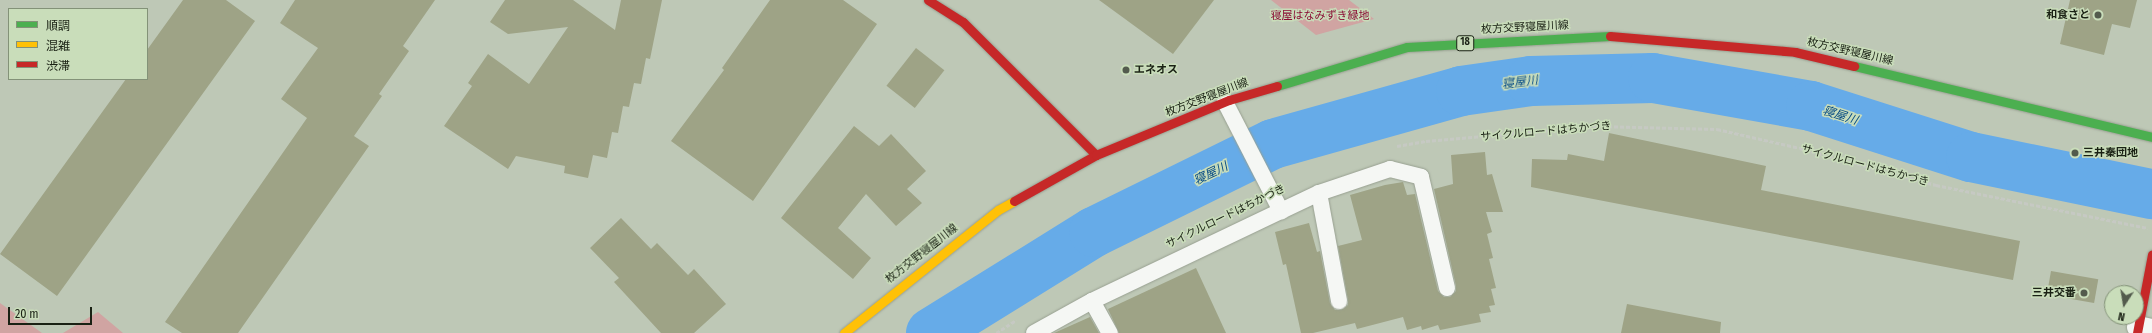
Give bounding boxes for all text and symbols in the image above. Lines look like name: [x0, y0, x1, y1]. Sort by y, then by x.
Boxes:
legend: [8, 8, 148, 80]
place label: 和食さと: [2046, 8, 2090, 22]
park label: 寝屋はなみずき緑地: [1271, 9, 1369, 23]
marker: 和食さと: [2093, 10, 2103, 20]
text: 順調: [46, 19, 70, 33]
street label: 枚方交野寝屋川線: [1481, 19, 1569, 37]
road number: 18: [1456, 35, 1474, 51]
street label: 枚方交野寝屋川線: [1806, 36, 1894, 68]
text: 混雑: [46, 39, 70, 53]
text: 渋滞: [46, 59, 70, 73]
place label: エネオス: [1134, 63, 1178, 77]
marker: エネオス: [1121, 65, 1131, 75]
water label: 寝屋川: [1501, 74, 1539, 92]
street label: 枚方交野寝屋川線: [1164, 76, 1250, 120]
water label: 寝屋川: [1821, 104, 1859, 128]
street label: サイクルロードはちかづき: [1480, 120, 1612, 144]
street label: サイクルロードはちかづき: [1800, 143, 1930, 189]
place label: 三井秦団地: [2083, 146, 2138, 160]
marker: 三井秦団地: [2070, 148, 2080, 158]
water label: 寝屋川: [1192, 160, 1230, 188]
street label: サイクルロードはちかづき: [1164, 182, 1288, 252]
street label: 枚方交野寝屋川線: [883, 222, 961, 286]
north arrow: [2104, 285, 2144, 325]
place label: 三井交番: [2032, 286, 2076, 300]
marker: 三井交番: [2079, 288, 2089, 298]
scale bar: [10, 299, 94, 325]
text: 20 m: [15, 307, 39, 321]
text: N: [2117, 309, 2126, 323]

